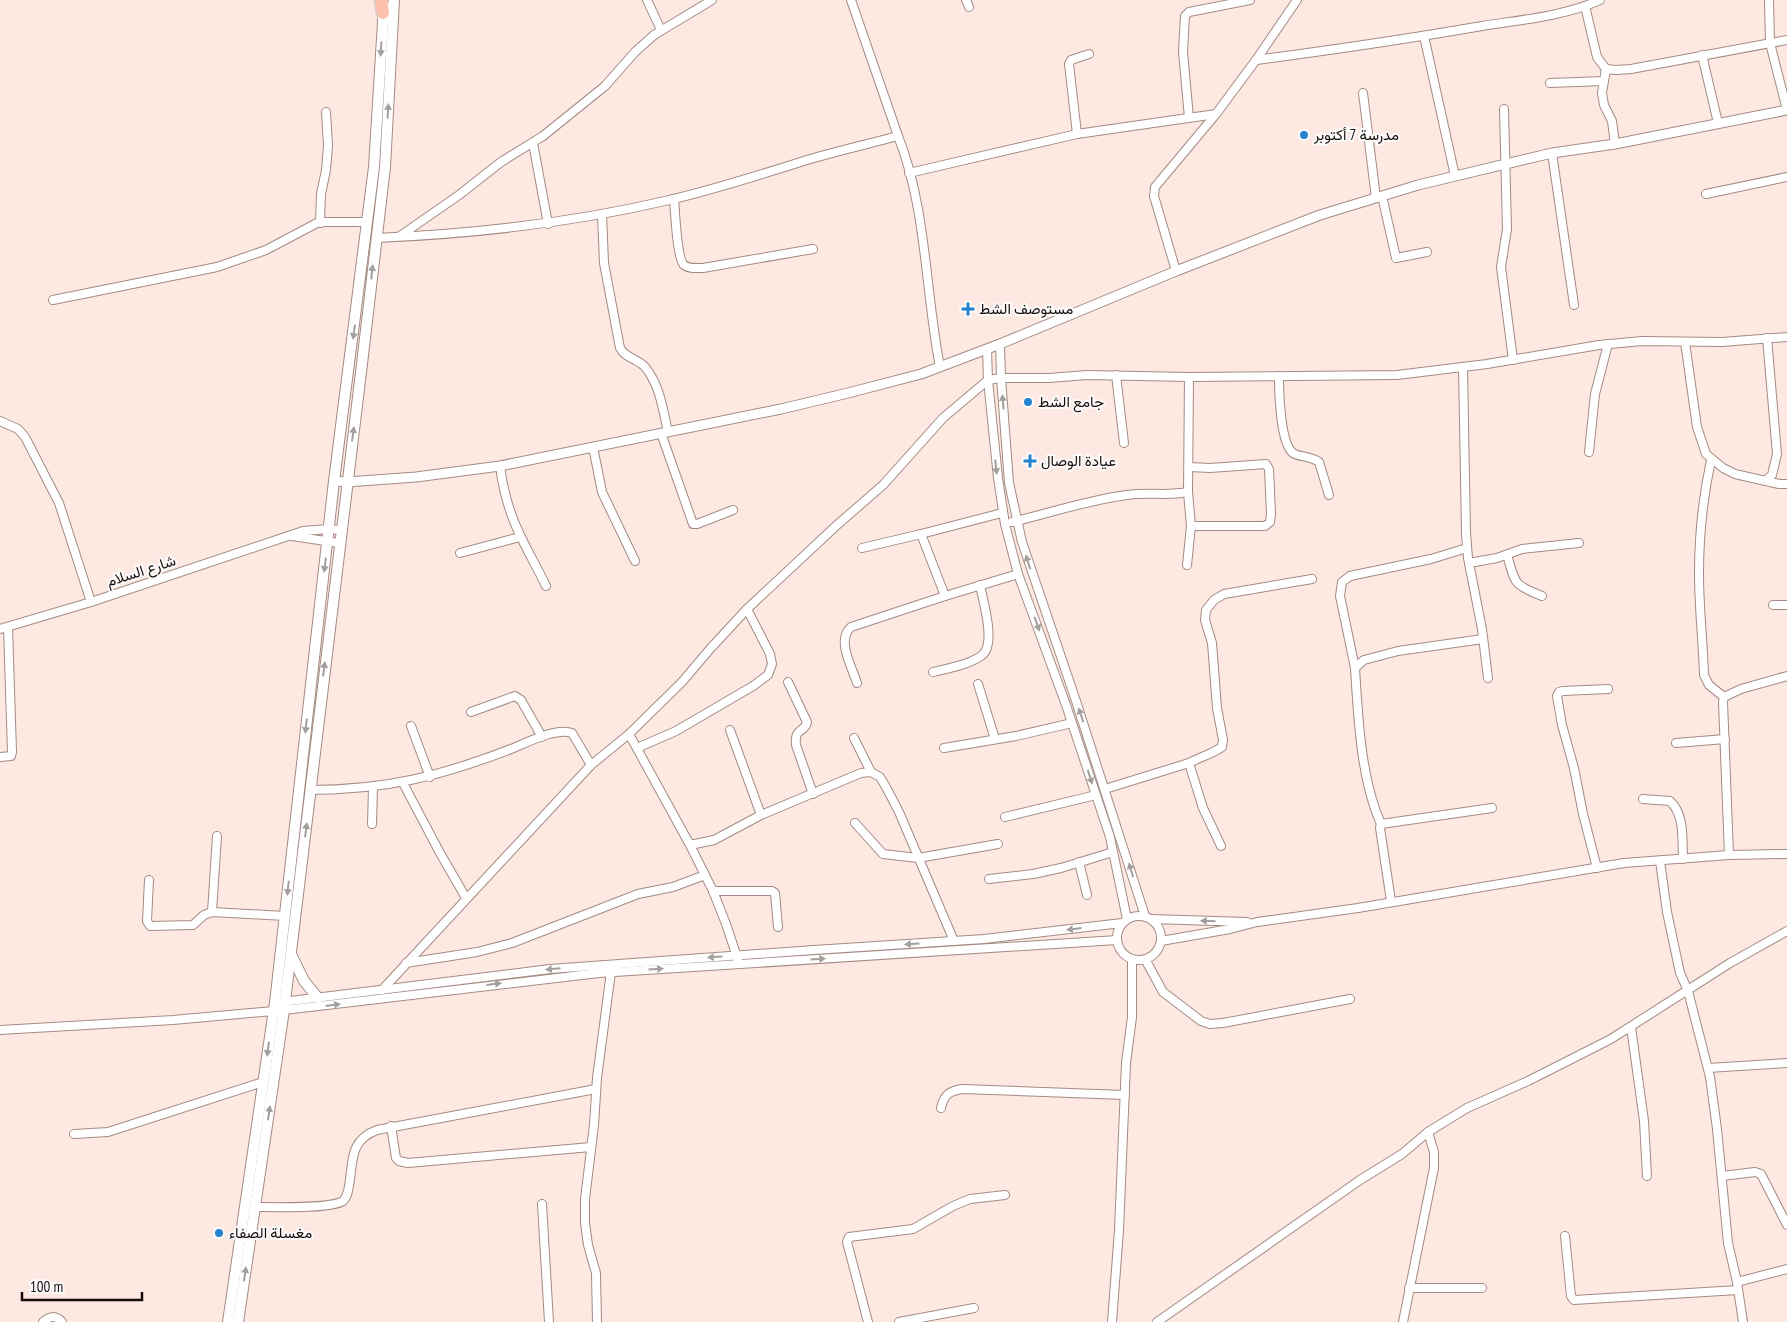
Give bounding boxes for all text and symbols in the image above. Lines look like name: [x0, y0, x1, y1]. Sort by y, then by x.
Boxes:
one-way arrow: [377, 41, 385, 57]
one-way arrow: [385, 103, 393, 119]
place label: مدرسة 7 أكتوبر: [1313, 125, 1399, 144]
marker: مدرسة 7 أكتوبر: [1298, 129, 1310, 141]
one-way arrow: [368, 264, 376, 280]
place label: مستوصف الشط: [979, 299, 1073, 318]
marker: مستوصف الشط: [961, 302, 975, 316]
one-way arrow: [350, 325, 358, 341]
place label: جامع الشط: [1038, 392, 1104, 413]
one-way arrow: [998, 393, 1006, 409]
marker: جامع الشط: [1022, 396, 1034, 408]
one-way arrow: [349, 425, 357, 441]
place label: عيادة الوصال: [1041, 451, 1116, 470]
marker: عيادة الوصال: [1023, 454, 1037, 468]
one-way arrow: [993, 459, 1001, 475]
street label: شارع السلام: [104, 550, 179, 593]
one-way arrow: [1024, 554, 1031, 569]
one-way arrow: [321, 557, 329, 573]
one-way arrow: [1033, 617, 1041, 632]
one-way arrow: [320, 661, 328, 677]
one-way arrow: [1077, 708, 1084, 723]
one-way arrow: [302, 718, 310, 734]
one-way arrow: [1087, 770, 1094, 785]
one-way arrow: [302, 822, 310, 838]
one-way arrow: [1126, 862, 1134, 877]
one-way arrow: [284, 880, 292, 896]
one-way arrow: [1200, 916, 1216, 924]
one-way arrow: [1065, 925, 1081, 933]
one-way arrow: [904, 940, 920, 948]
one-way arrow: [707, 953, 723, 961]
one-way arrow: [810, 955, 826, 963]
one-way arrow: [545, 965, 561, 973]
one-way arrow: [648, 965, 664, 973]
one-way arrow: [486, 980, 502, 988]
one-way arrow: [325, 1001, 341, 1009]
one-way arrow: [264, 1041, 272, 1057]
one-way arrow: [265, 1105, 273, 1121]
place label: مغسلة الصفاء: [229, 1223, 312, 1242]
marker: مغسلة الصفاء: [213, 1227, 225, 1239]
one-way arrow: [241, 1265, 249, 1281]
scale bar: [22, 1270, 142, 1302]
text: 100 m: [30, 1277, 63, 1296]

